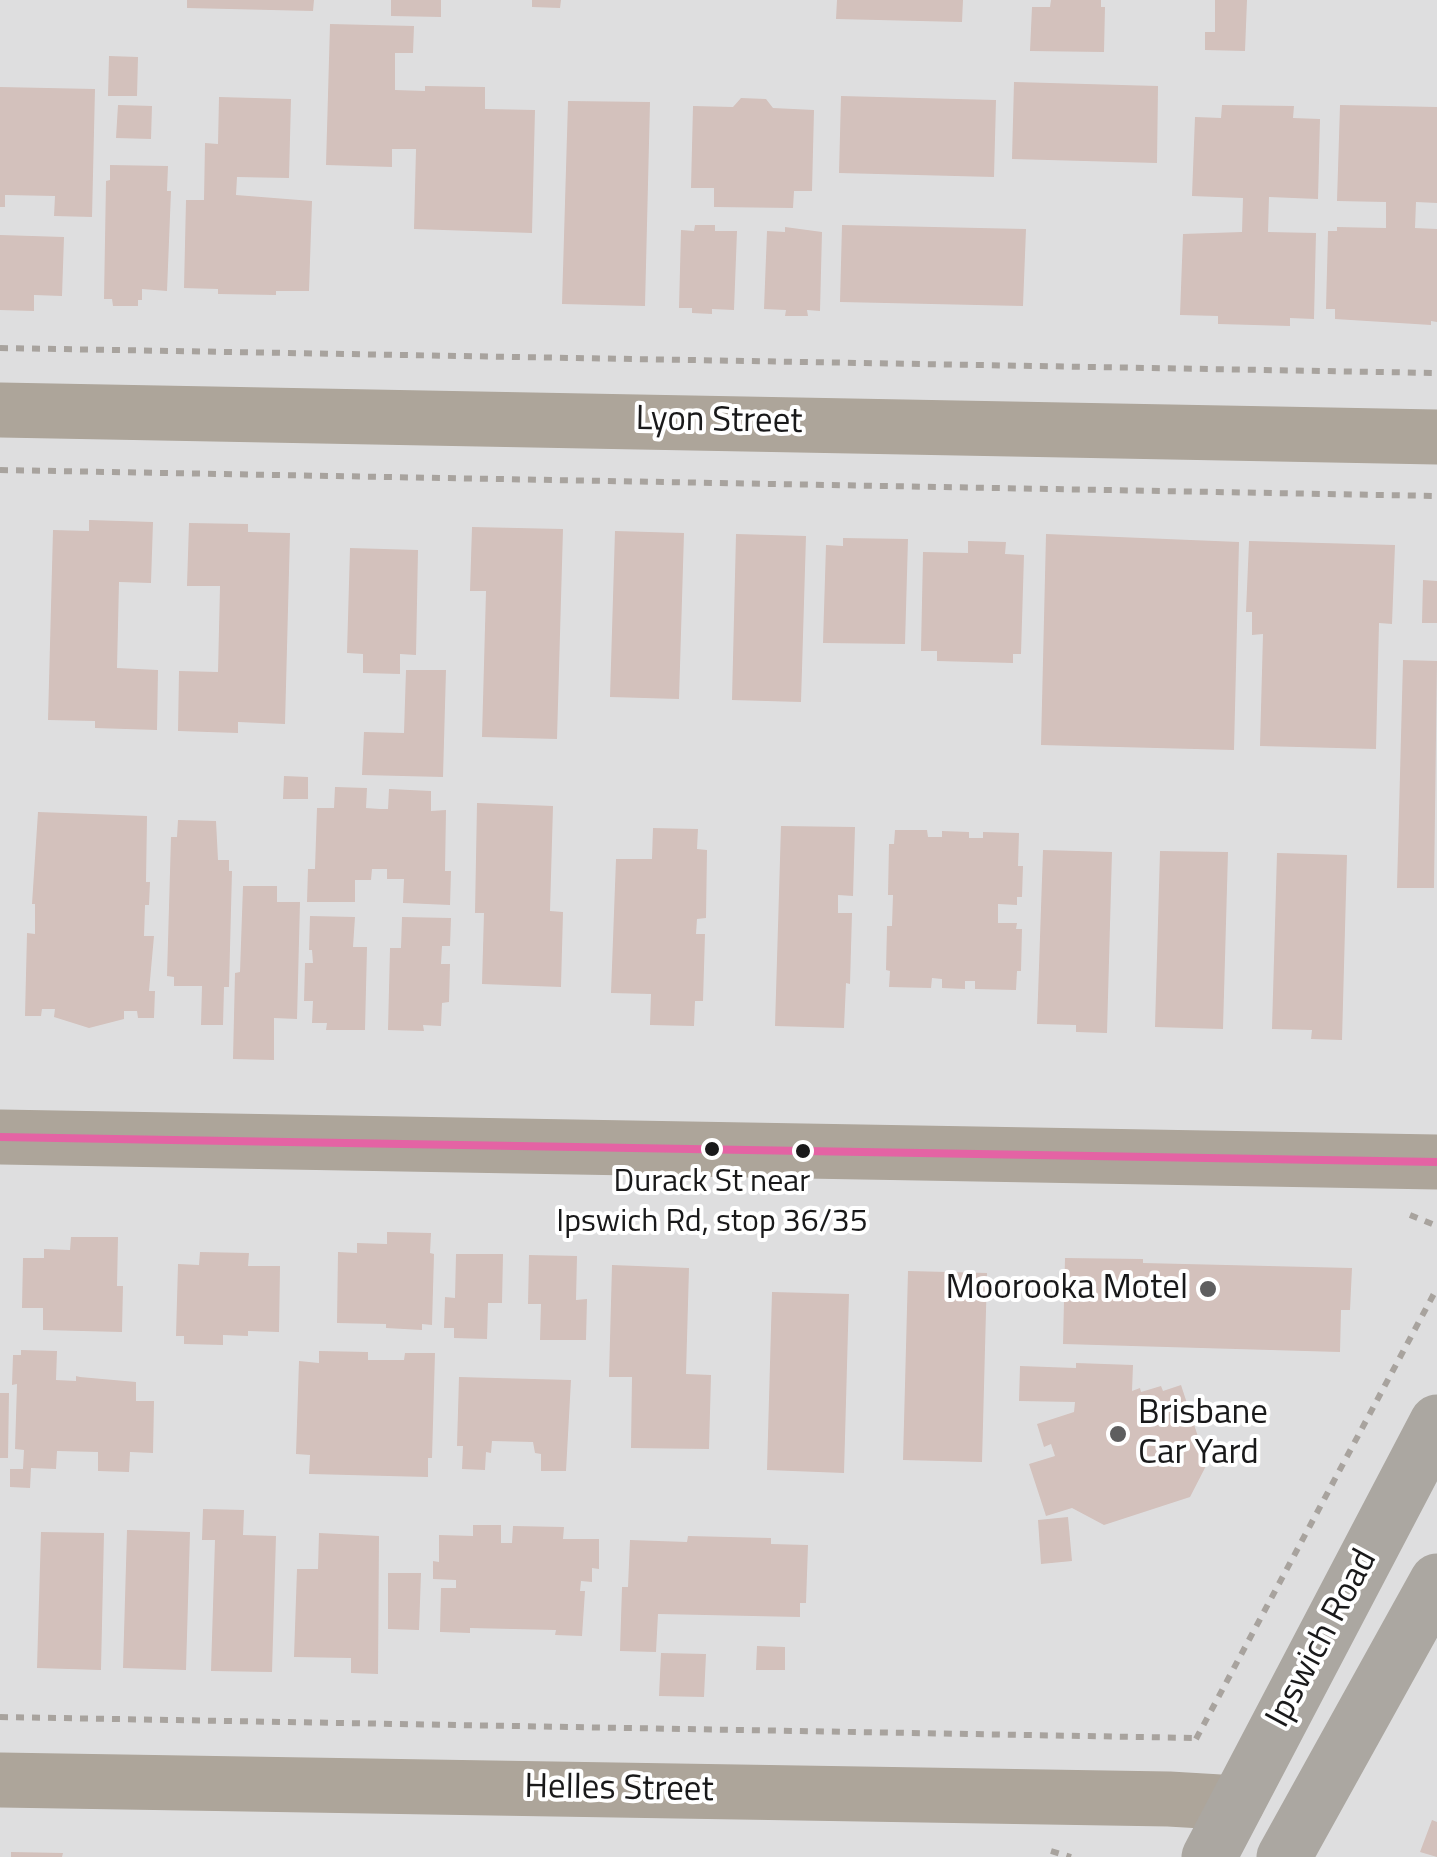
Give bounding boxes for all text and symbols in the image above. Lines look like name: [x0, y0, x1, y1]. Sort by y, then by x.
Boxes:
street label: Lyon Street: [635, 400, 803, 444]
marker: Durack St near Ipswich Rd, stop 36/35: [702, 1139, 722, 1159]
unlabelled marker: [793, 1141, 813, 1161]
place label: Durack St near Ipswich Rd, stop 36/35: [556, 1164, 868, 1239]
place label: Moorooka Motel: [946, 1268, 1188, 1310]
marker: Moorooka Motel: [1197, 1278, 1219, 1300]
place label: Brisbane Car Yard: [1138, 1393, 1268, 1475]
marker: Brisbane Car Yard: [1107, 1423, 1129, 1445]
street label: Ipswich Road: [1259, 1543, 1387, 1735]
street label: Helles Street: [524, 1767, 714, 1813]

